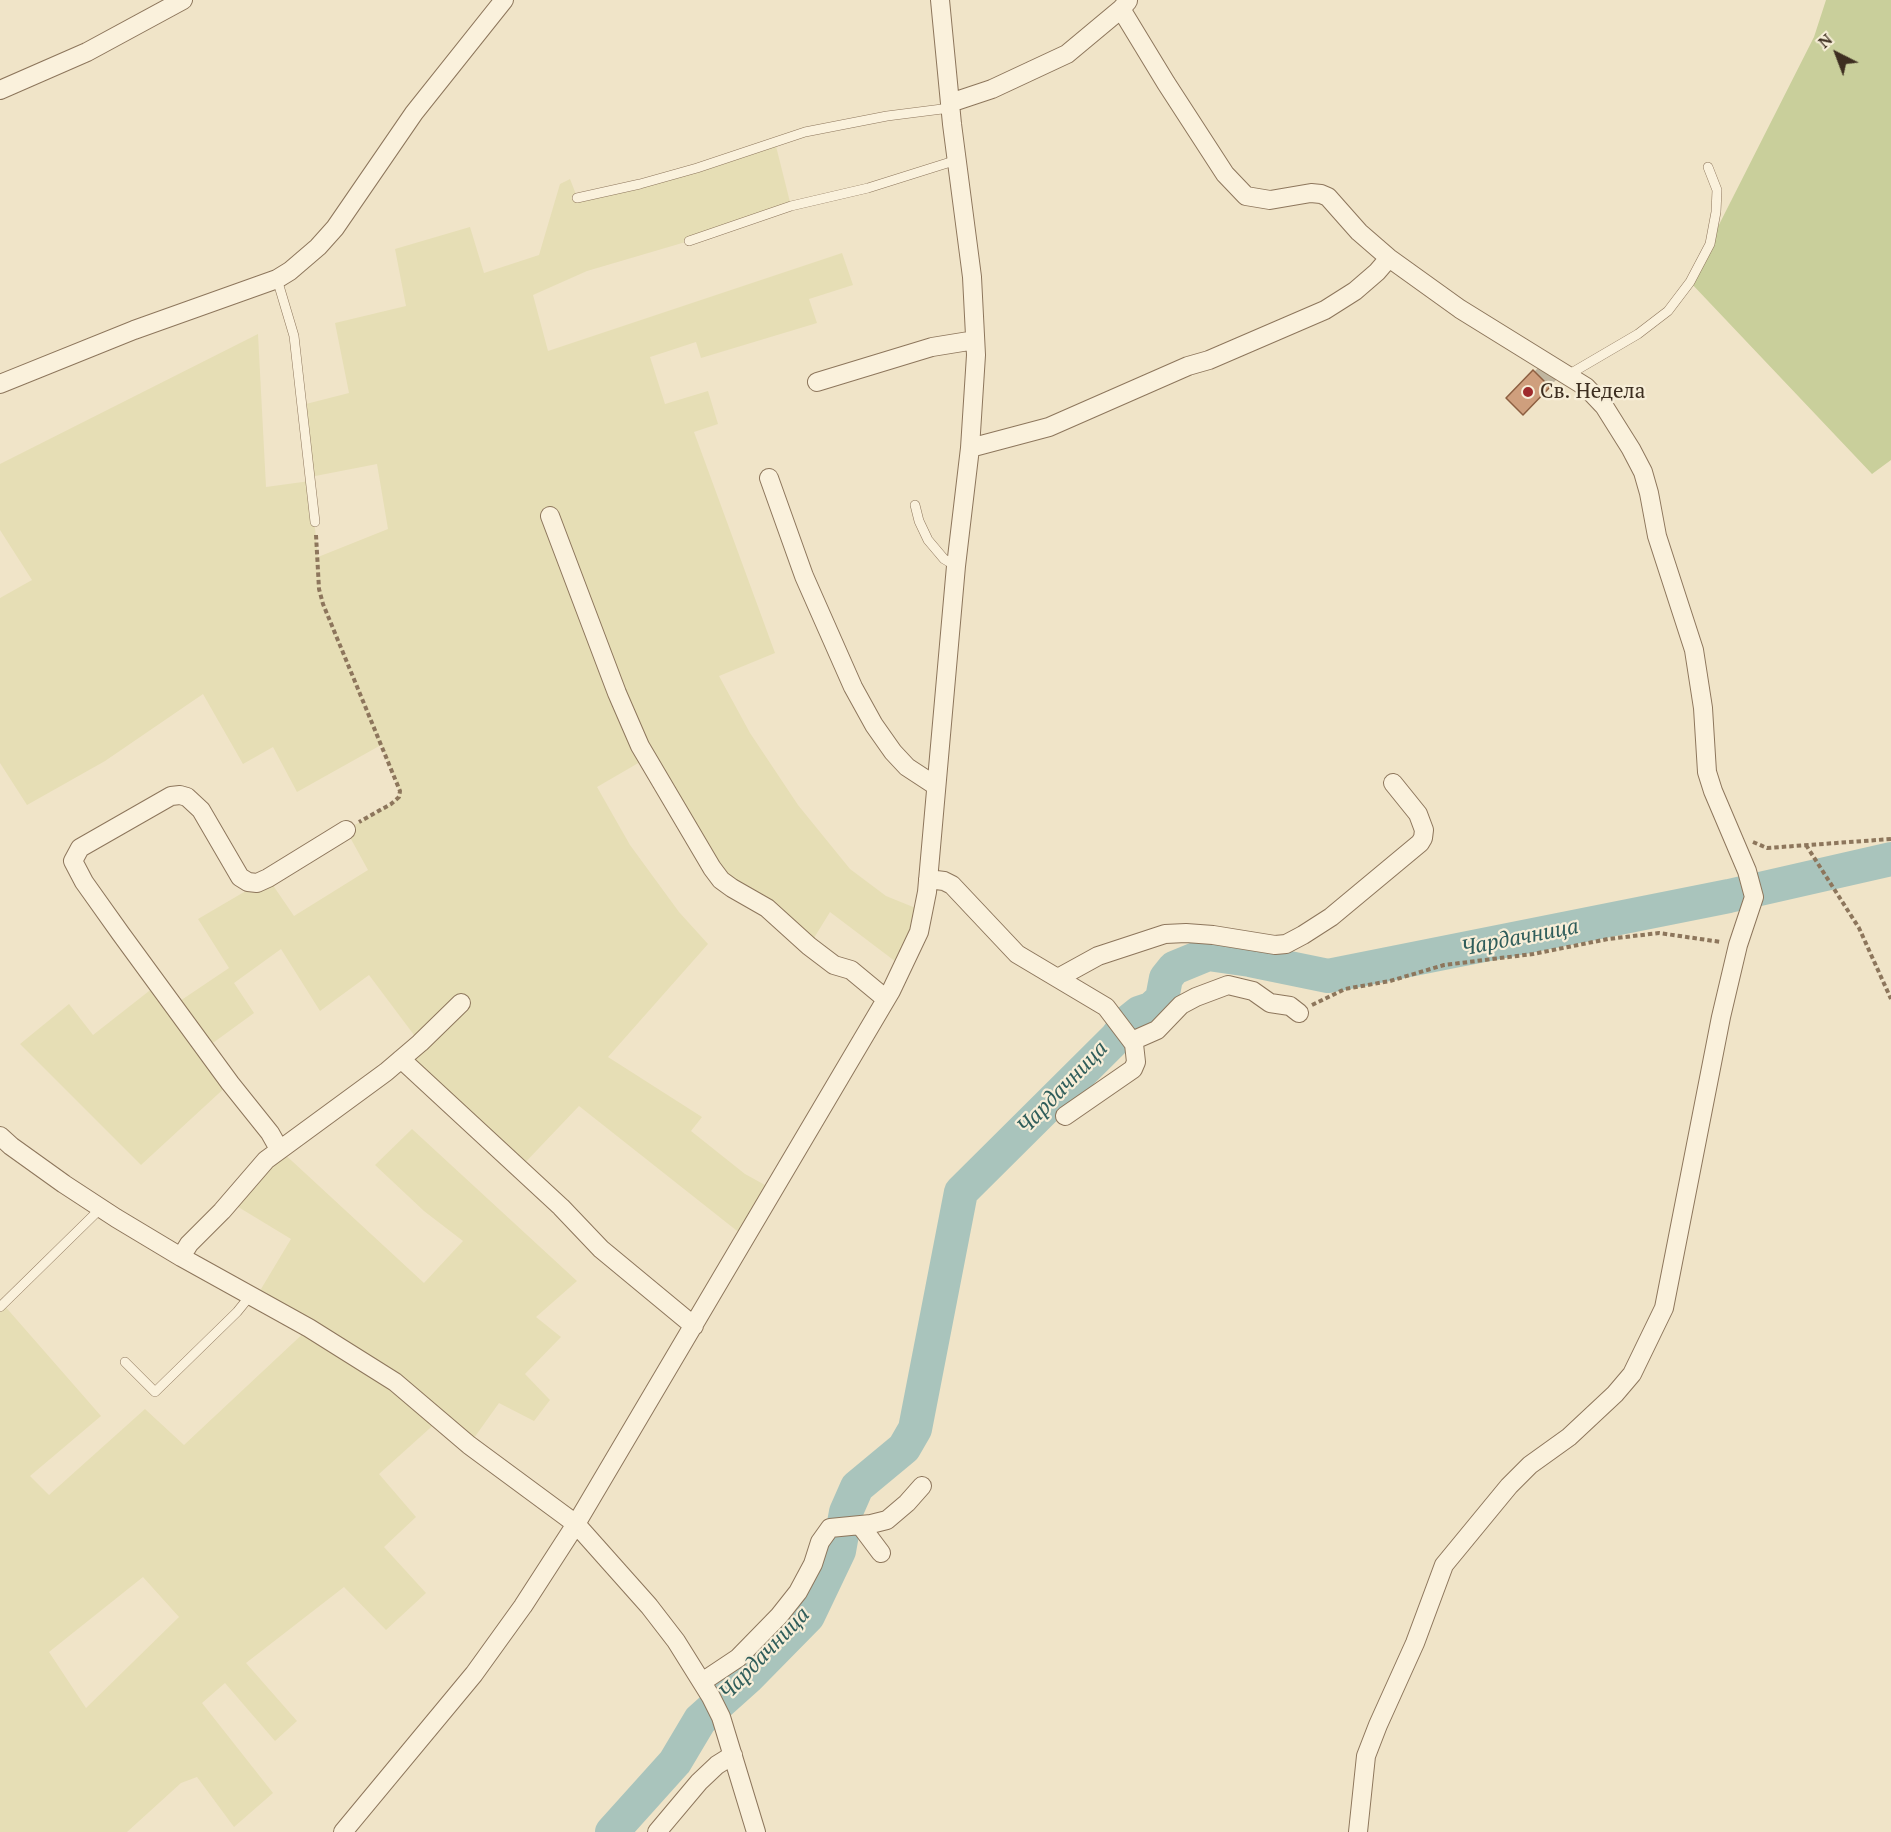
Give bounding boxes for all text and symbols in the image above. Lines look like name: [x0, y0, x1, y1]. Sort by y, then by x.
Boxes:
north arrow: [1807, 24, 1867, 84]
text: N: [1813, 28, 1837, 53]
place label: Св. Недела: [1540, 379, 1645, 405]
marker: Св. Недела: [1521, 385, 1535, 399]
water label: Чардачница: [1459, 914, 1581, 962]
water label: Чардачница: [1012, 1036, 1114, 1140]
water label: Чардачница: [714, 1602, 816, 1706]

